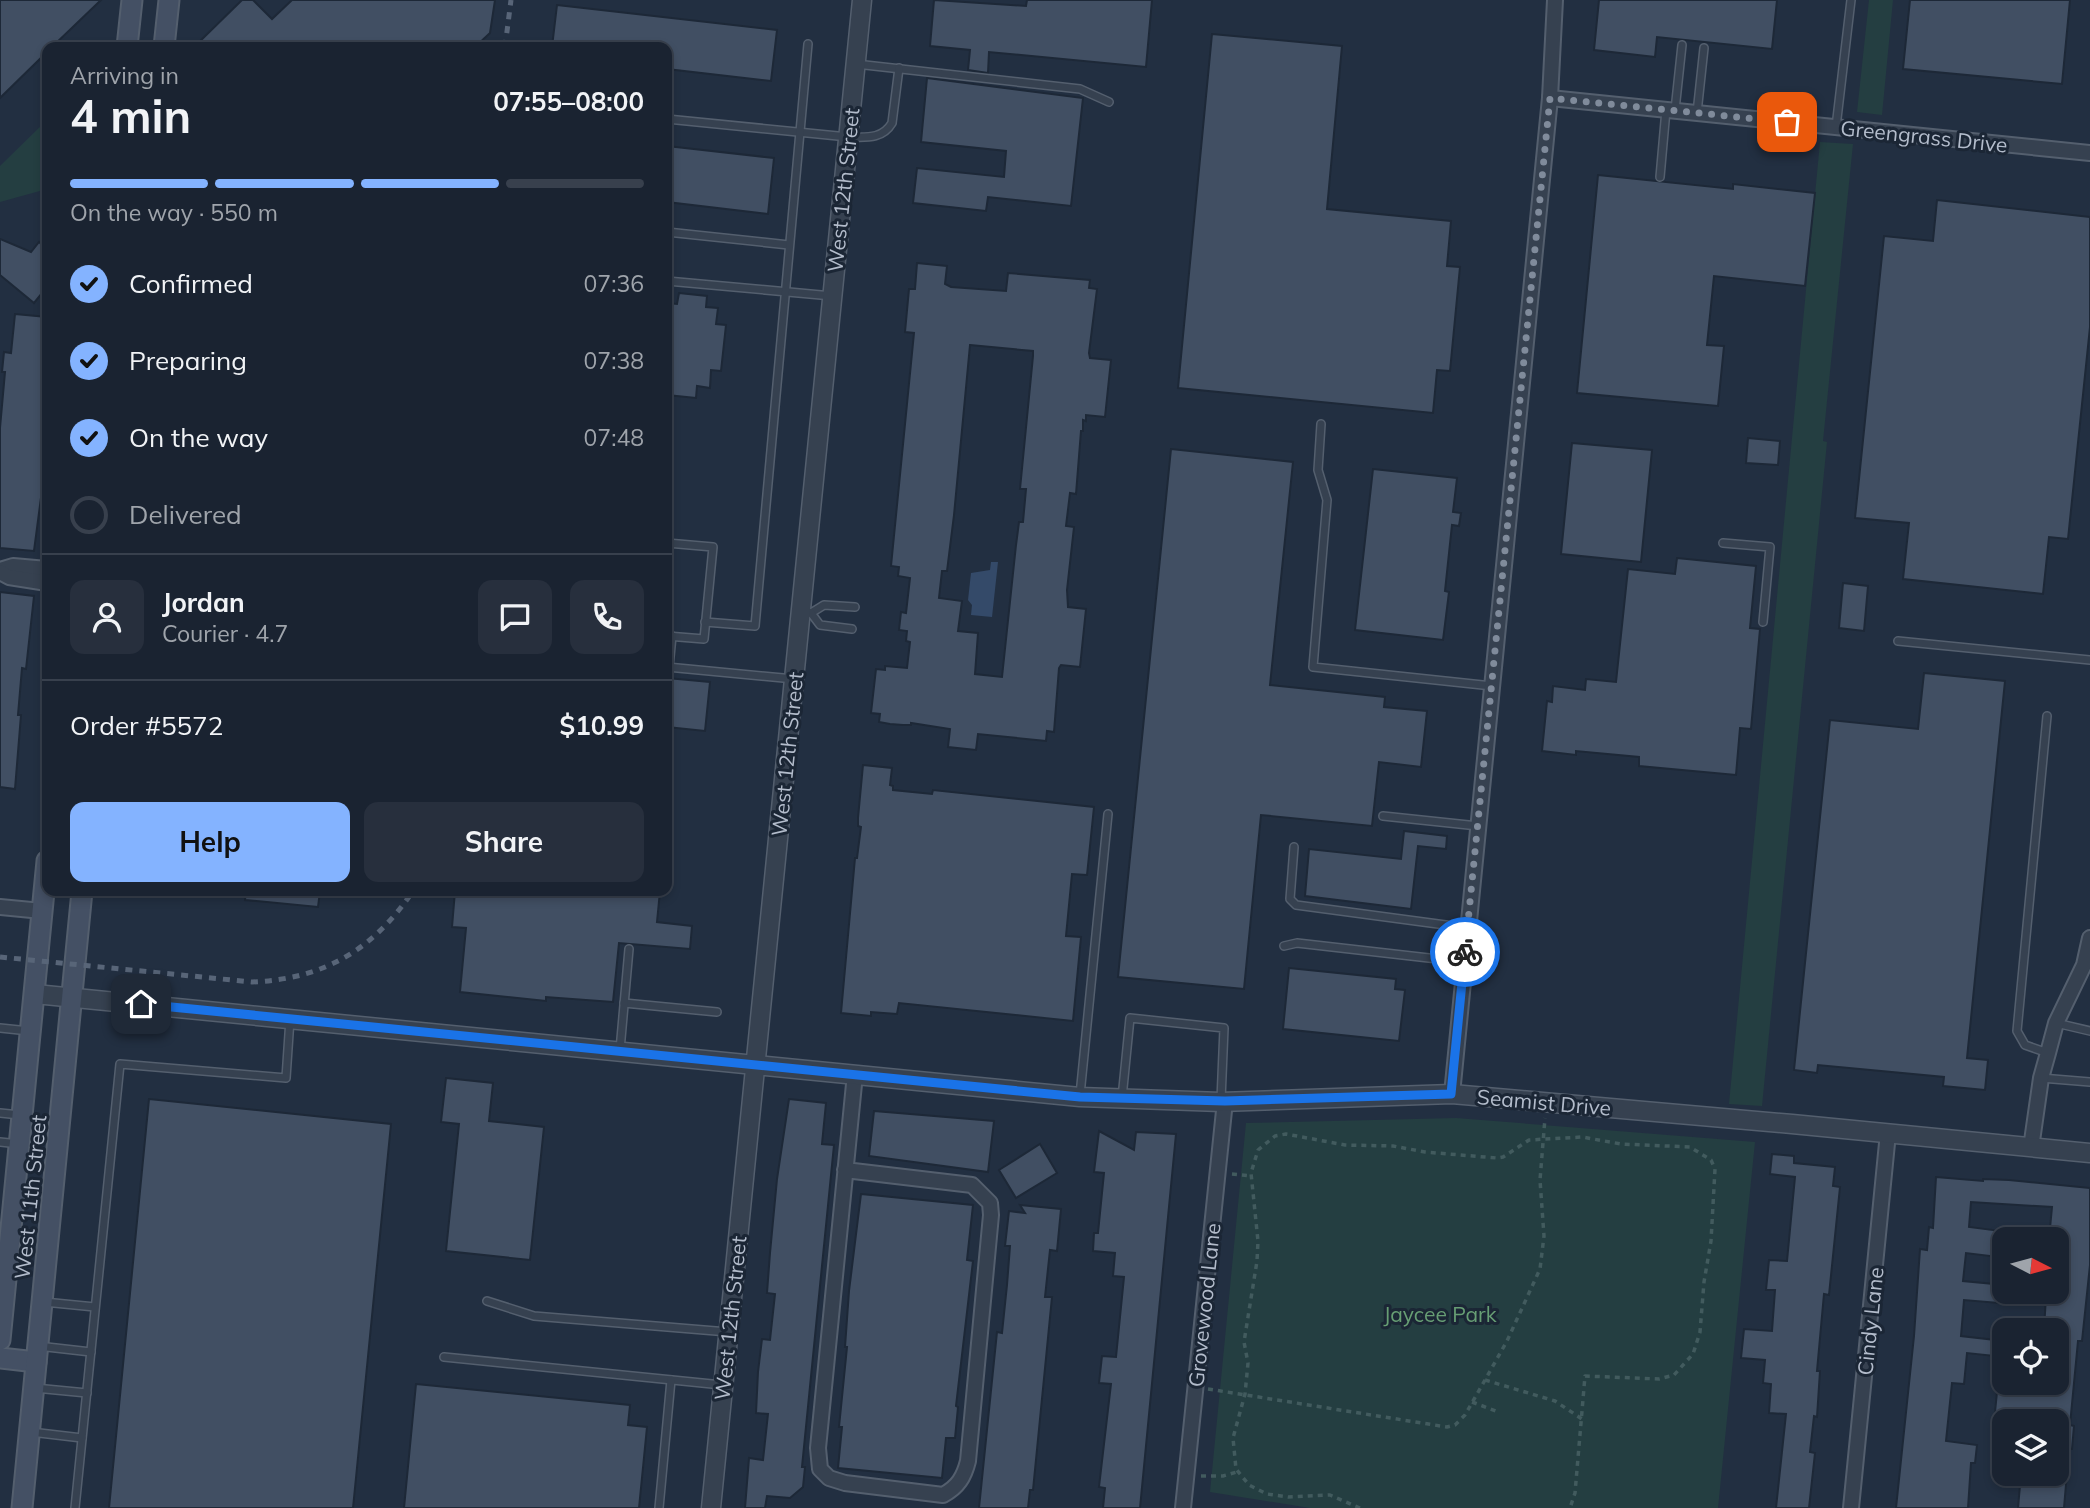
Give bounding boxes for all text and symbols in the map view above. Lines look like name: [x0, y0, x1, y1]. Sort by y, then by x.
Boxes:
text: Arriving in: [70, 61, 179, 90]
text: 07:55–08:00: [493, 85, 644, 118]
text: 4 min: [70, 87, 191, 145]
pin: [1757, 92, 1817, 152]
icon: bag: [1768, 103, 1806, 141]
street label: West 12th Street: [821, 107, 865, 273]
street label: Greengrass Drive: [1839, 114, 2009, 158]
text: On the way · 550 m: [70, 198, 278, 227]
icon: check: [70, 265, 108, 303]
text: Confirmed: [129, 267, 253, 300]
text: 07:36: [584, 269, 644, 298]
icon: check: [70, 342, 108, 380]
text: Preparing: [129, 344, 247, 377]
text: 07:38: [584, 346, 644, 375]
icon: check: [70, 419, 108, 457]
text: On the way: [129, 421, 268, 454]
text: 07:48: [584, 423, 644, 452]
text: Delivered: [129, 498, 242, 531]
button: person: [70, 580, 144, 654]
button: chat: [478, 580, 552, 654]
button: phone: [570, 580, 644, 654]
text: Jordan: [162, 586, 245, 619]
text: Courier · 4.7: [162, 619, 288, 648]
street label: West 12th Street: [765, 671, 809, 837]
text: Order #5572: [70, 709, 223, 742]
text: $10.99: [560, 709, 644, 742]
button: Help: [70, 802, 350, 882]
button: Share: [364, 802, 644, 882]
courier: [1430, 917, 1500, 987]
icon: bike: [1446, 933, 1484, 971]
pin: [111, 974, 171, 1034]
icon: home: [122, 985, 160, 1023]
street label: Seamist Drive: [1476, 1083, 1612, 1121]
street label: West 11th Street: [8, 1114, 52, 1280]
street label: Grovewood Lane: [1182, 1222, 1226, 1388]
north arrow: [1992, 1227, 2068, 1304]
map controls: [1992, 1227, 2069, 1486]
street label: West 12th Street: [708, 1235, 752, 1401]
street label: Cindy Lane: [1851, 1266, 1889, 1376]
park label: Jaycee Park: [1383, 1301, 1497, 1327]
button: locate: [1992, 1318, 2069, 1395]
button: layers: [1992, 1409, 2069, 1486]

